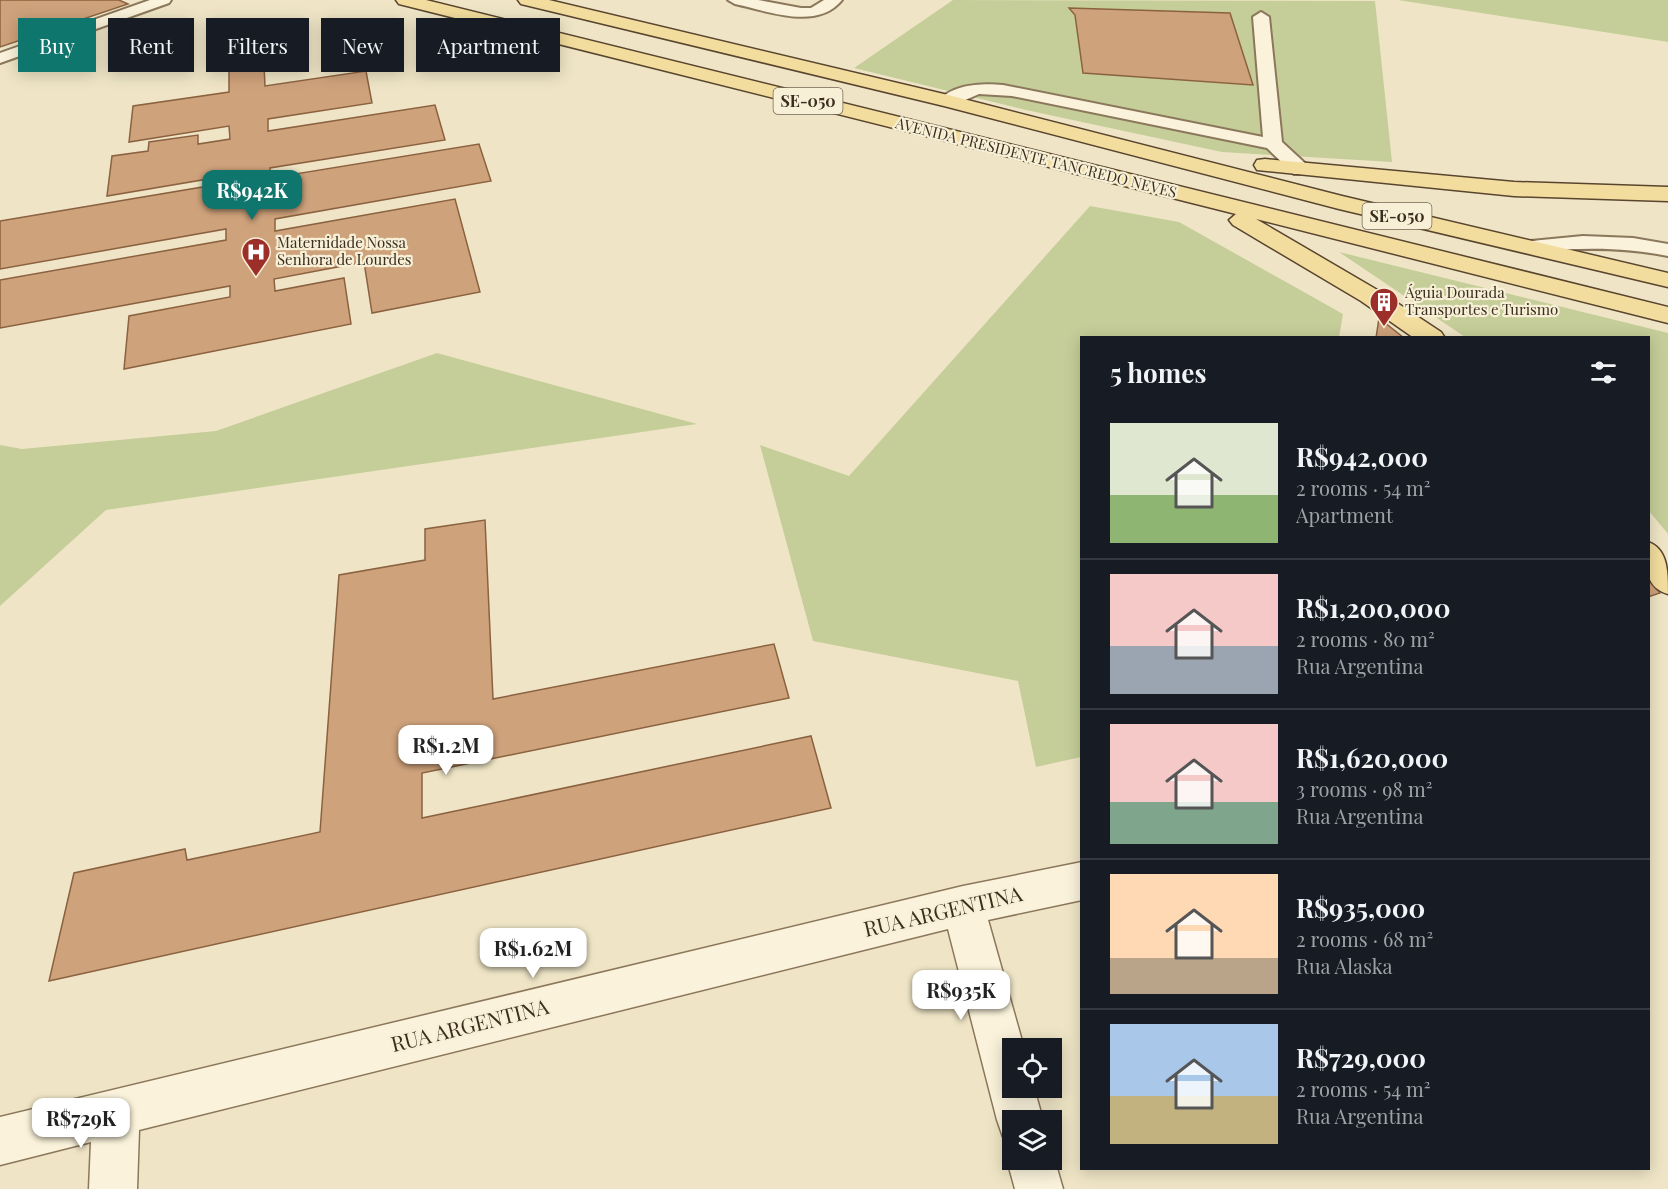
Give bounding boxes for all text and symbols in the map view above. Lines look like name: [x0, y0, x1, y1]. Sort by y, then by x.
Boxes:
chip: Buy: [18, 18, 96, 72]
chip: Rent: [108, 18, 194, 72]
chip: Filters: [206, 18, 309, 72]
chip: New: [321, 18, 404, 72]
chip: Apartment: [416, 18, 560, 72]
road number: SE-050: [774, 88, 842, 114]
street label: AVENIDA PRESIDENTE TANCREDO NEVES: [893, 112, 1179, 202]
pin: R$942K: [203, 170, 301, 221]
text: R$942K: [216, 176, 288, 203]
road number: SE-050: [1362, 203, 1432, 229]
place label: Maternidade Nossa Senhora de Lourdes: [277, 232, 412, 269]
hospital icon: Maternidade Nossa Senhora de Lourdes: [240, 236, 272, 278]
place label: Águia Dourada Transportes e Turismo: [1404, 282, 1558, 319]
building icon: Águia Dourada Transportes e Turismo: [1368, 286, 1400, 328]
text: 5 homes: [1110, 355, 1206, 390]
icon: filters: [1587, 356, 1620, 389]
text: R$942,000: [1296, 439, 1428, 474]
icon: home: [1158, 447, 1230, 519]
text: 2 rooms · 54 m²: [1296, 474, 1431, 501]
text: Apartment: [1296, 501, 1393, 528]
text: R$1,200,000: [1296, 590, 1450, 625]
icon: home: [1158, 598, 1230, 670]
text: 2 rooms · 80 m²: [1296, 625, 1435, 652]
text: Rua Argentina: [1296, 652, 1423, 679]
pin: R$1.2M: [397, 725, 495, 776]
text: R$1.2M: [412, 731, 480, 758]
text: R$1,620,000: [1296, 740, 1448, 775]
icon: home: [1158, 748, 1230, 820]
text: 3 rooms · 98 m²: [1296, 775, 1432, 802]
text: Rua Argentina: [1296, 802, 1423, 829]
street label: RUA ARGENTINA: [861, 878, 1025, 942]
text: R$935,000: [1296, 890, 1425, 925]
icon: home: [1158, 898, 1230, 970]
text: 2 rooms · 68 m²: [1296, 925, 1433, 952]
pin: R$1.62M: [478, 928, 588, 979]
text: R$1.62M: [494, 934, 572, 961]
text: Rua Alaska: [1296, 952, 1393, 979]
pin: R$935K: [912, 970, 1010, 1021]
text: R$935K: [926, 976, 996, 1003]
street label: RUA ARGENTINA: [388, 991, 552, 1057]
map controls: [1002, 1038, 1062, 1170]
button: locate: [1002, 1038, 1062, 1098]
text: R$729,000: [1296, 1040, 1426, 1075]
icon: home: [1158, 1048, 1230, 1120]
text: 2 rooms · 54 m²: [1296, 1075, 1431, 1102]
pin: R$729K: [32, 1098, 130, 1149]
text: Rua Argentina: [1296, 1102, 1423, 1129]
text: R$729K: [46, 1104, 116, 1131]
button: layers: [1002, 1110, 1062, 1170]

